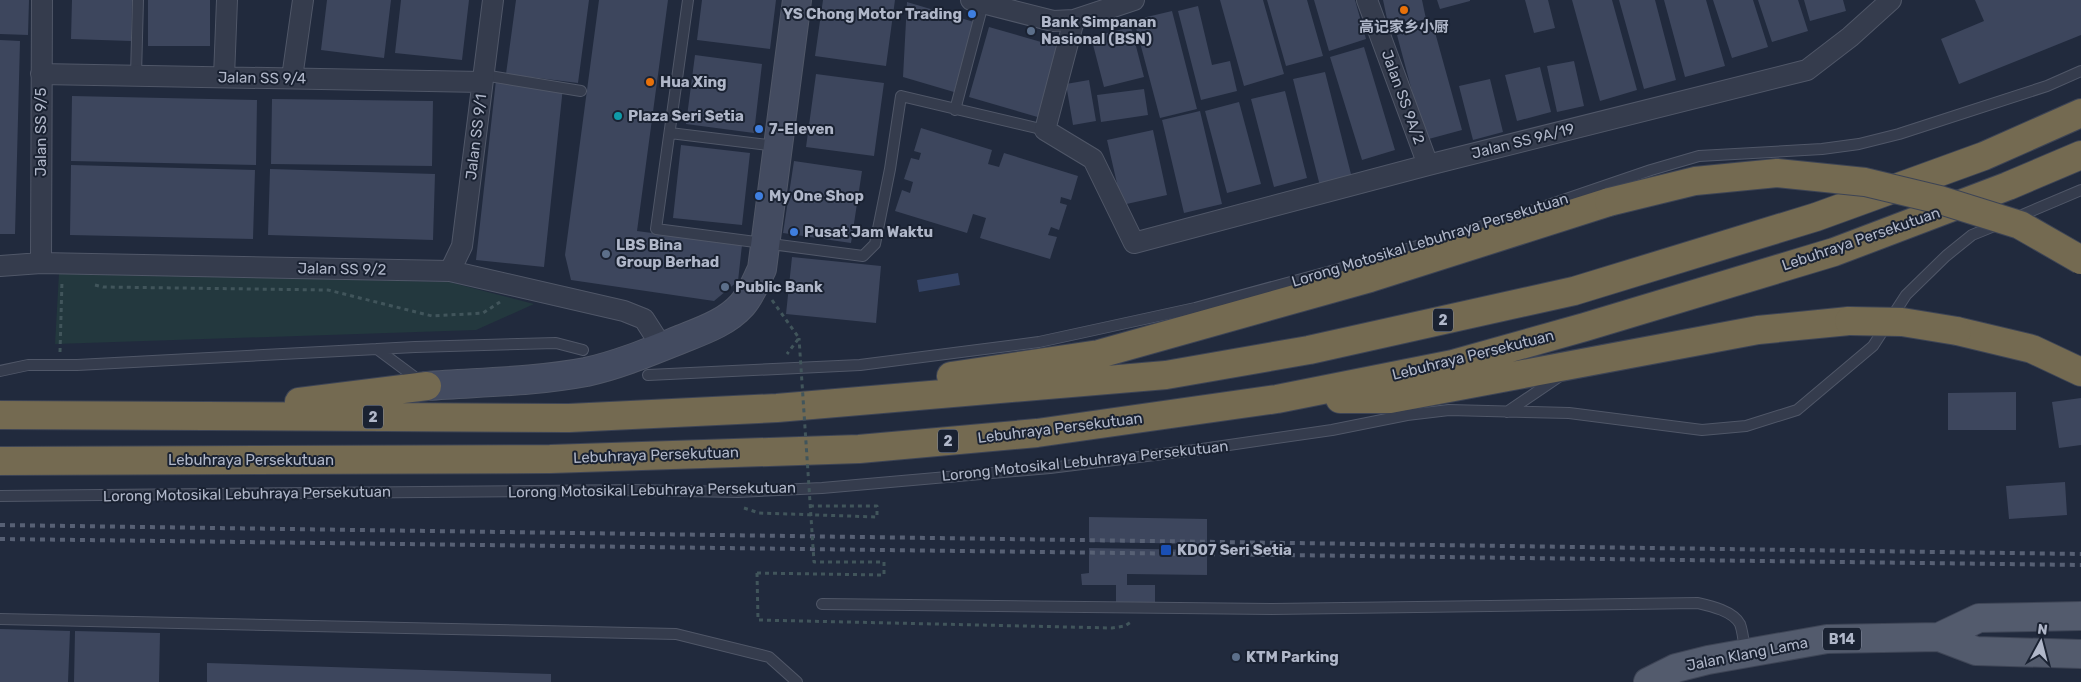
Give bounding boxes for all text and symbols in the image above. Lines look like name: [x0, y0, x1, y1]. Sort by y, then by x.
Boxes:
marker: 高记家乡小厨: [1398, 4, 1410, 16]
place label: YS Chong Motor Trading: [783, 5, 962, 23]
marker: YS Chong Motor Trading: [966, 8, 978, 20]
place label: Bank Simpanan Nasional (BSN): [1041, 13, 1156, 48]
place label: 高记家乡小厨: [1359, 18, 1449, 36]
marker: Bank Simpanan Nasional (BSN): [1025, 25, 1037, 37]
street label: Jalan SS 9A/2: [1378, 47, 1428, 147]
street label: Jalan SS 9/4: [218, 68, 306, 88]
place label: Hua Xing: [660, 73, 727, 91]
marker: Hua Xing: [644, 76, 656, 88]
street label: Jalan SS 9/5: [32, 87, 50, 176]
street label: Jalan SS 9/1: [462, 93, 490, 181]
place label: Plaza Seri Setia: [628, 107, 744, 125]
marker: Plaza Seri Setia: [612, 110, 624, 122]
street label: Jalan SS 9A/19: [1470, 119, 1577, 163]
place label: 7-Eleven: [769, 120, 834, 138]
marker: 7-Eleven: [753, 123, 765, 135]
place label: My One Shop: [769, 187, 864, 205]
street label: Lorong Motosikal Lebuhraya Persekutuan: [1290, 189, 1570, 291]
marker: My One Shop: [753, 190, 765, 202]
street label: Lebuhraya Persekutuan: [1780, 203, 1942, 275]
place label: Pusat Jam Waktu: [804, 223, 933, 241]
marker: Pusat Jam Waktu: [788, 226, 800, 238]
place label: LBS Bina Group Berhad: [616, 236, 719, 271]
marker: LBS Bina Group Berhad: [600, 248, 612, 260]
street label: Jalan SS 9/2: [298, 259, 387, 279]
place label: Public Bank: [735, 278, 823, 296]
marker: Public Bank: [719, 281, 731, 293]
road number: 2: [1433, 308, 1453, 332]
street label: Lebuhraya Persekutuan: [1390, 326, 1556, 384]
road number: 2: [363, 406, 383, 428]
street label: Lebuhraya Persekutuan: [976, 409, 1144, 447]
road number: 2: [938, 430, 958, 452]
street label: Lorong Motosikal Lebuhraya Persekutuan: [941, 437, 1229, 485]
street label: Lebuhraya Persekutuan: [573, 443, 739, 467]
street label: Lebuhraya Persekutuan: [168, 451, 334, 469]
street label: Lorong Motosikal Lebuhraya Persekutuan: [508, 478, 796, 502]
street label: Lorong Motosikal Lebuhraya Persekutuan: [103, 482, 391, 506]
place label: KD07 Seri Setia: [1177, 541, 1292, 559]
marker: KD07 Seri Setia: [1159, 543, 1173, 557]
north arrow: [2016, 617, 2066, 667]
text: N: [2036, 621, 2049, 639]
road number: B14: [1823, 628, 1861, 650]
street label: Jalan Klang Lama: [1685, 633, 1809, 675]
place label: KTM Parking: [1246, 648, 1339, 666]
marker: KTM Parking: [1230, 651, 1242, 663]

